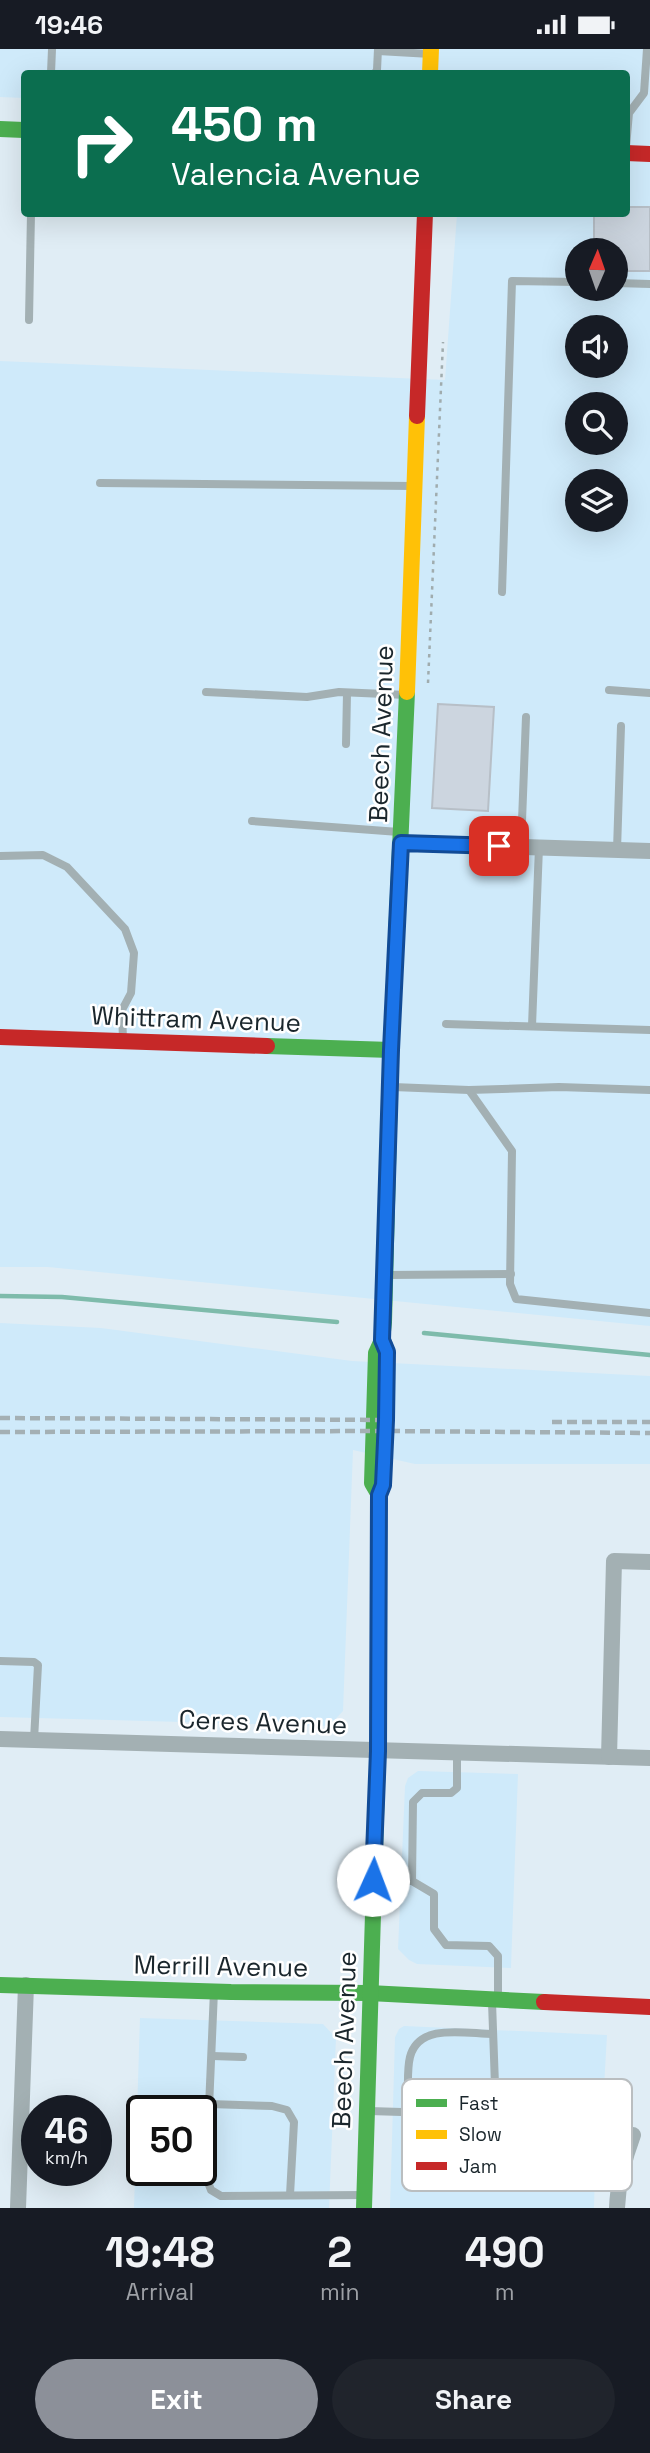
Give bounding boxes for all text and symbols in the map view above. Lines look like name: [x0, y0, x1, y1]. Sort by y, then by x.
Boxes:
text: 19:46: [35, 8, 103, 42]
text: 450 m: [171, 93, 318, 155]
icon: right: [56, 98, 147, 189]
text: Valencia Avenue: [171, 154, 421, 194]
north arrow: [565, 238, 628, 301]
map controls: [565, 238, 628, 532]
button: sound: [565, 315, 628, 378]
button: search: [565, 392, 628, 455]
button: layers: [565, 469, 628, 532]
street label: Beech Avenue: [361, 645, 401, 823]
pin: [469, 816, 529, 876]
icon: arrive: [480, 827, 518, 865]
street label: Whittram Avenue: [90, 998, 302, 1040]
street label: Ceres Avenue: [178, 1702, 348, 1742]
position arrow: [336, 1843, 410, 1917]
street label: Merrill Avenue: [133, 1947, 309, 1985]
street label: Beech Avenue: [324, 1951, 364, 2129]
legend: [402, 2079, 632, 2191]
text: Fast: [459, 2091, 499, 2116]
speed limit sign: 50: [126, 2095, 217, 2186]
text: 46: [45, 2109, 88, 2153]
text: Slow: [459, 2122, 502, 2147]
text: km/h: [45, 2146, 88, 2169]
text: Jam: [459, 2154, 497, 2179]
text: 19:48: [105, 2226, 215, 2279]
text: 2: [327, 2226, 352, 2279]
text: 490: [465, 2226, 545, 2279]
text: Arrival: [126, 2277, 194, 2307]
text: min: [320, 2277, 359, 2307]
text: m: [495, 2277, 515, 2307]
button: Exit: [35, 2359, 318, 2439]
button: Share: [332, 2359, 615, 2439]

